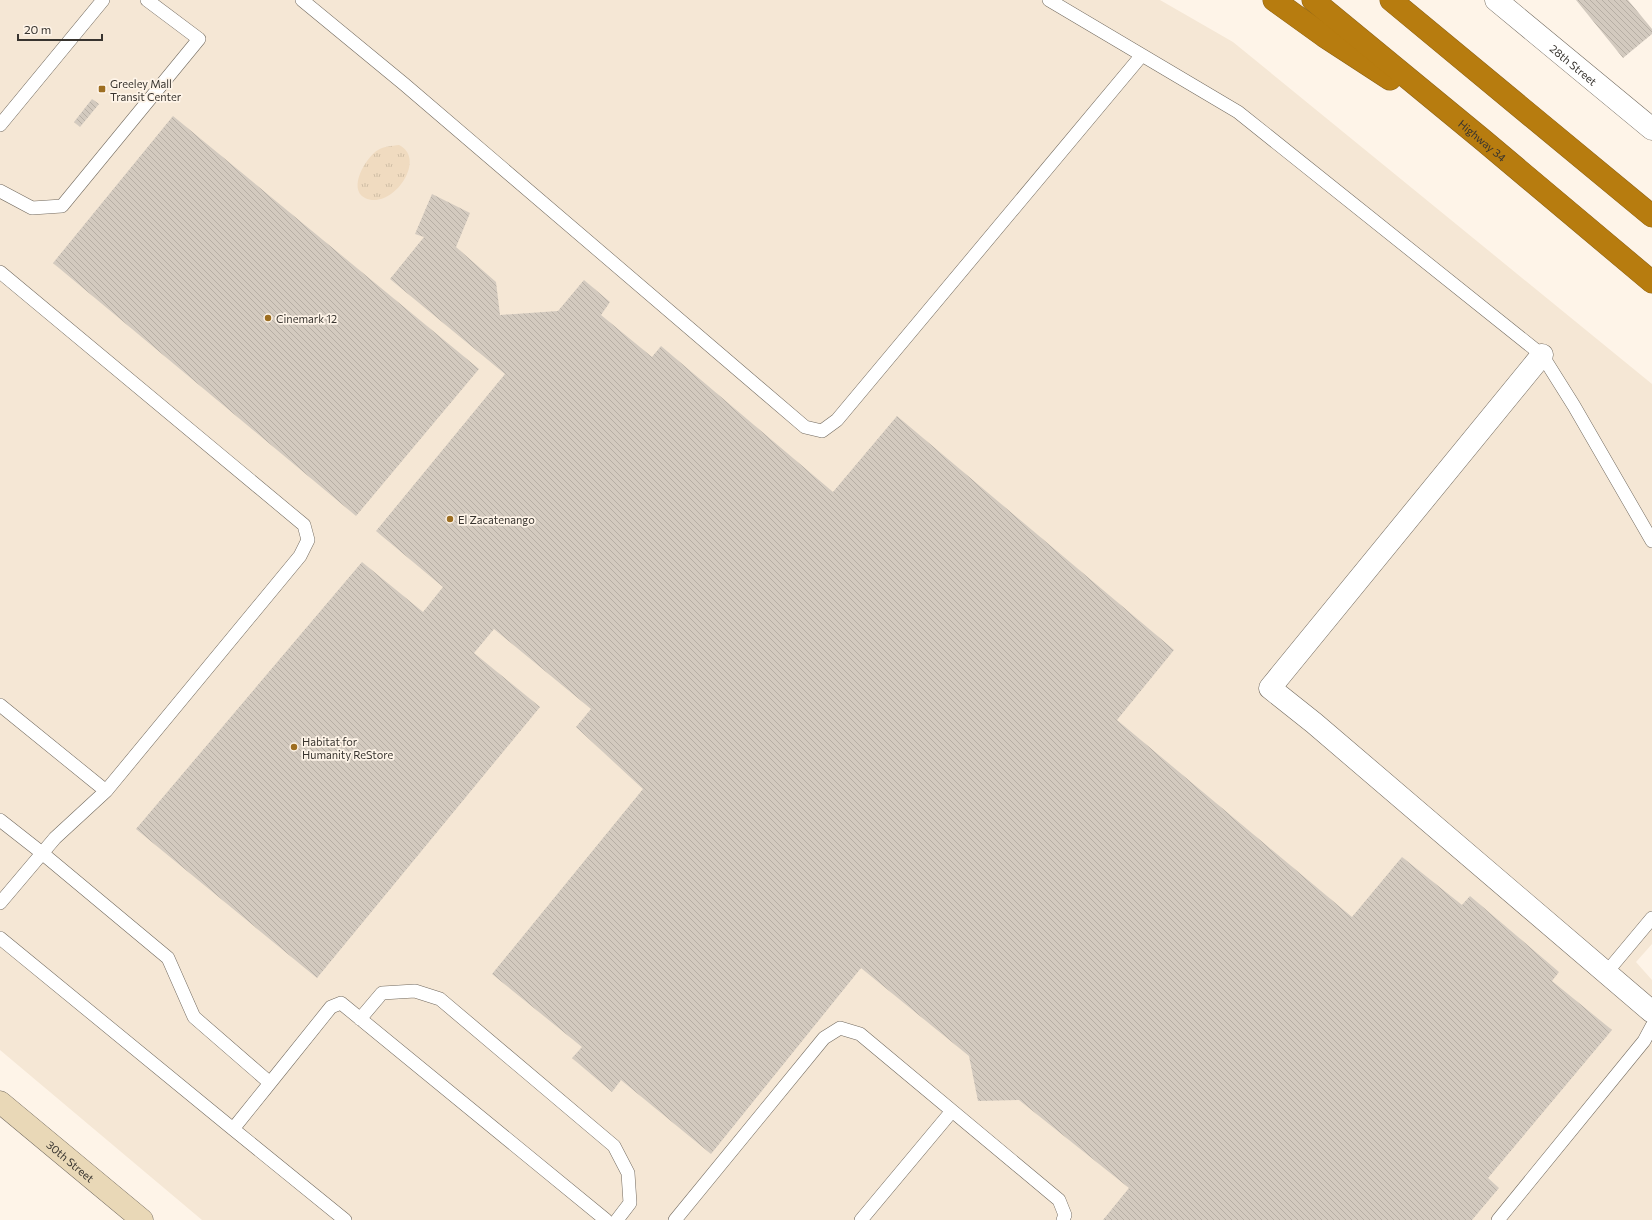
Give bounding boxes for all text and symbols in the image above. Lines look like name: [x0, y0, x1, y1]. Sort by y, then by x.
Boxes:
scale bar: [18, 16, 102, 42]
text: 20 m: [24, 22, 51, 36]
street label: 28th Street: [1548, 41, 1600, 88]
place label: Greeley Mall Transit Center: [110, 77, 182, 103]
marker: Greeley Mall Transit Center: [97, 84, 107, 94]
street label: Highway 34: [1456, 116, 1510, 164]
place label: Cinemark 12: [276, 312, 337, 325]
marker: Cinemark 12: [263, 313, 273, 323]
place label: El Zacatenango: [458, 513, 535, 526]
marker: El Zacatenango: [445, 514, 455, 524]
place label: Habitat for Humanity ReStore: [302, 735, 394, 761]
marker: Habitat for Humanity ReStore: [289, 742, 299, 752]
street label: 30th Street: [44, 1137, 97, 1184]

